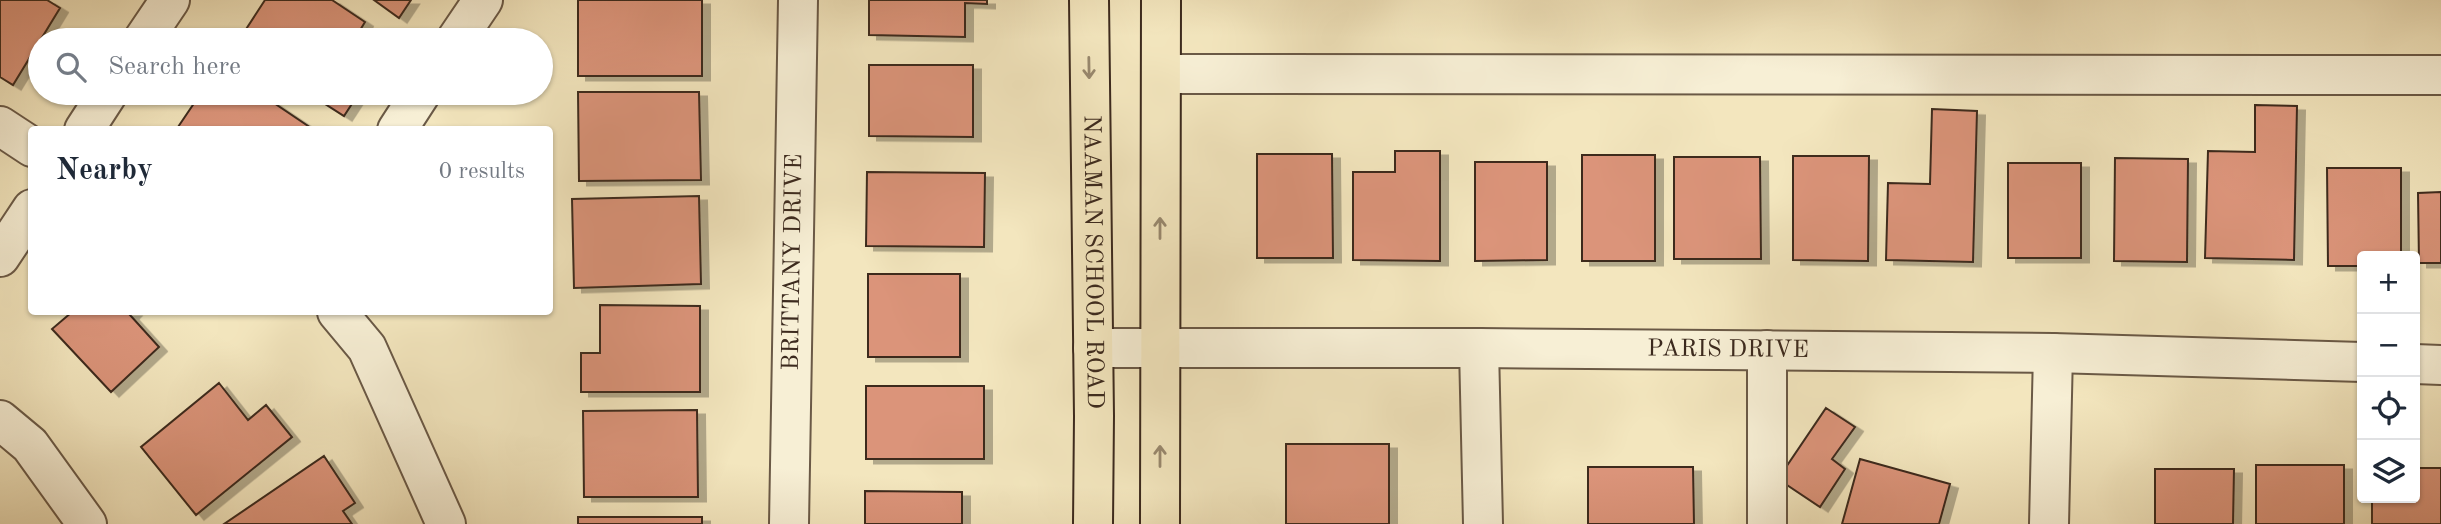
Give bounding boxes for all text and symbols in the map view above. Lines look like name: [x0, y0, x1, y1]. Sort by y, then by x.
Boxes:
search box: [28, 28, 553, 105]
icon: search: [52, 48, 90, 86]
text: Search here: [108, 54, 241, 80]
one-way arrow: [1082, 56, 1096, 79]
street label: NAAMAN SCHOOL ROAD: [1078, 115, 1106, 409]
street label: BRITTANY DRIVE: [780, 153, 807, 371]
text: Nearby: [56, 156, 153, 186]
text: 0 results: [439, 160, 525, 183]
one-way arrow: [1153, 217, 1167, 240]
map controls: [2357, 251, 2420, 503]
button: +: [2357, 251, 2420, 314]
button: −: [2357, 314, 2420, 377]
street label: PARIS DRIVE: [1647, 337, 1809, 363]
button: locate: [2357, 377, 2420, 440]
button: layers: [2357, 440, 2420, 503]
one-way arrow: [1153, 445, 1167, 468]

